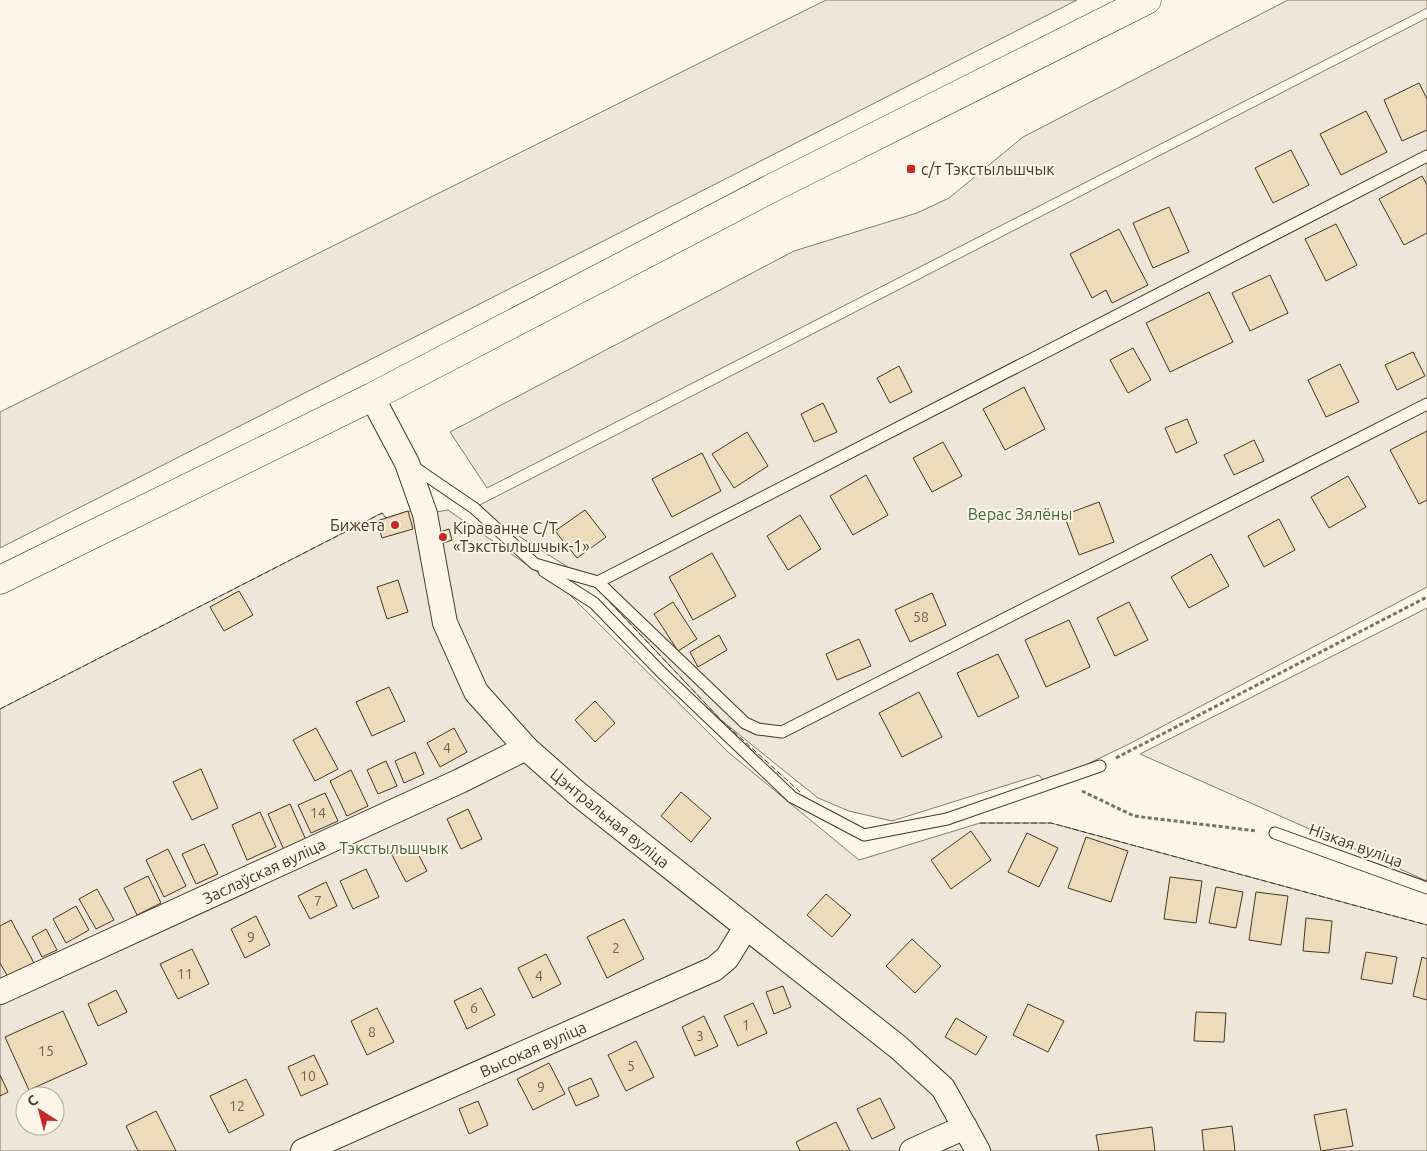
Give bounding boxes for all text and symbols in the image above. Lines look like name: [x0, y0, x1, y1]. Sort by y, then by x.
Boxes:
place label: с/т Тэкстыльшчык: [921, 160, 1055, 178]
marker: с/т Тэкстыльшчык: [905, 163, 917, 175]
park label: Верас Зялёны: [968, 505, 1072, 523]
place label: Бижета: [330, 516, 385, 534]
marker: Бижета: [389, 519, 401, 531]
place label: Кіраванне С/Т «Тэкстыльшчык-1»: [453, 519, 590, 555]
marker: Кіраванне С/Т «Тэкстыльшчык-1»: [437, 531, 449, 543]
house number: 58: [913, 609, 929, 625]
house number: 4: [443, 740, 451, 756]
street label: Цэнтральная вуліца: [547, 765, 673, 871]
house number: 14: [310, 805, 326, 821]
street label: Нізкая вуліца: [1307, 820, 1405, 870]
street label: Заслаўская вуліца: [200, 835, 328, 907]
park label: Тэкстыльшчык: [339, 839, 449, 857]
house number: 7: [314, 893, 322, 909]
house number: 9: [247, 929, 255, 945]
house number: 2: [612, 940, 620, 956]
house number: 11: [177, 966, 193, 982]
house number: 4: [535, 968, 543, 984]
house number: 6: [470, 1000, 478, 1016]
street label: Высокая вуліца: [477, 1017, 589, 1081]
house number: 1: [742, 1017, 750, 1033]
house number: 8: [368, 1024, 376, 1040]
house number: 3: [696, 1028, 704, 1044]
house number: 15: [38, 1043, 54, 1059]
house number: 5: [627, 1058, 635, 1074]
house number: 10: [300, 1068, 316, 1084]
house number: 9: [537, 1079, 545, 1095]
north arrow: [15, 1086, 65, 1136]
text: С: [24, 1091, 41, 1110]
house number: 12: [229, 1098, 245, 1114]

